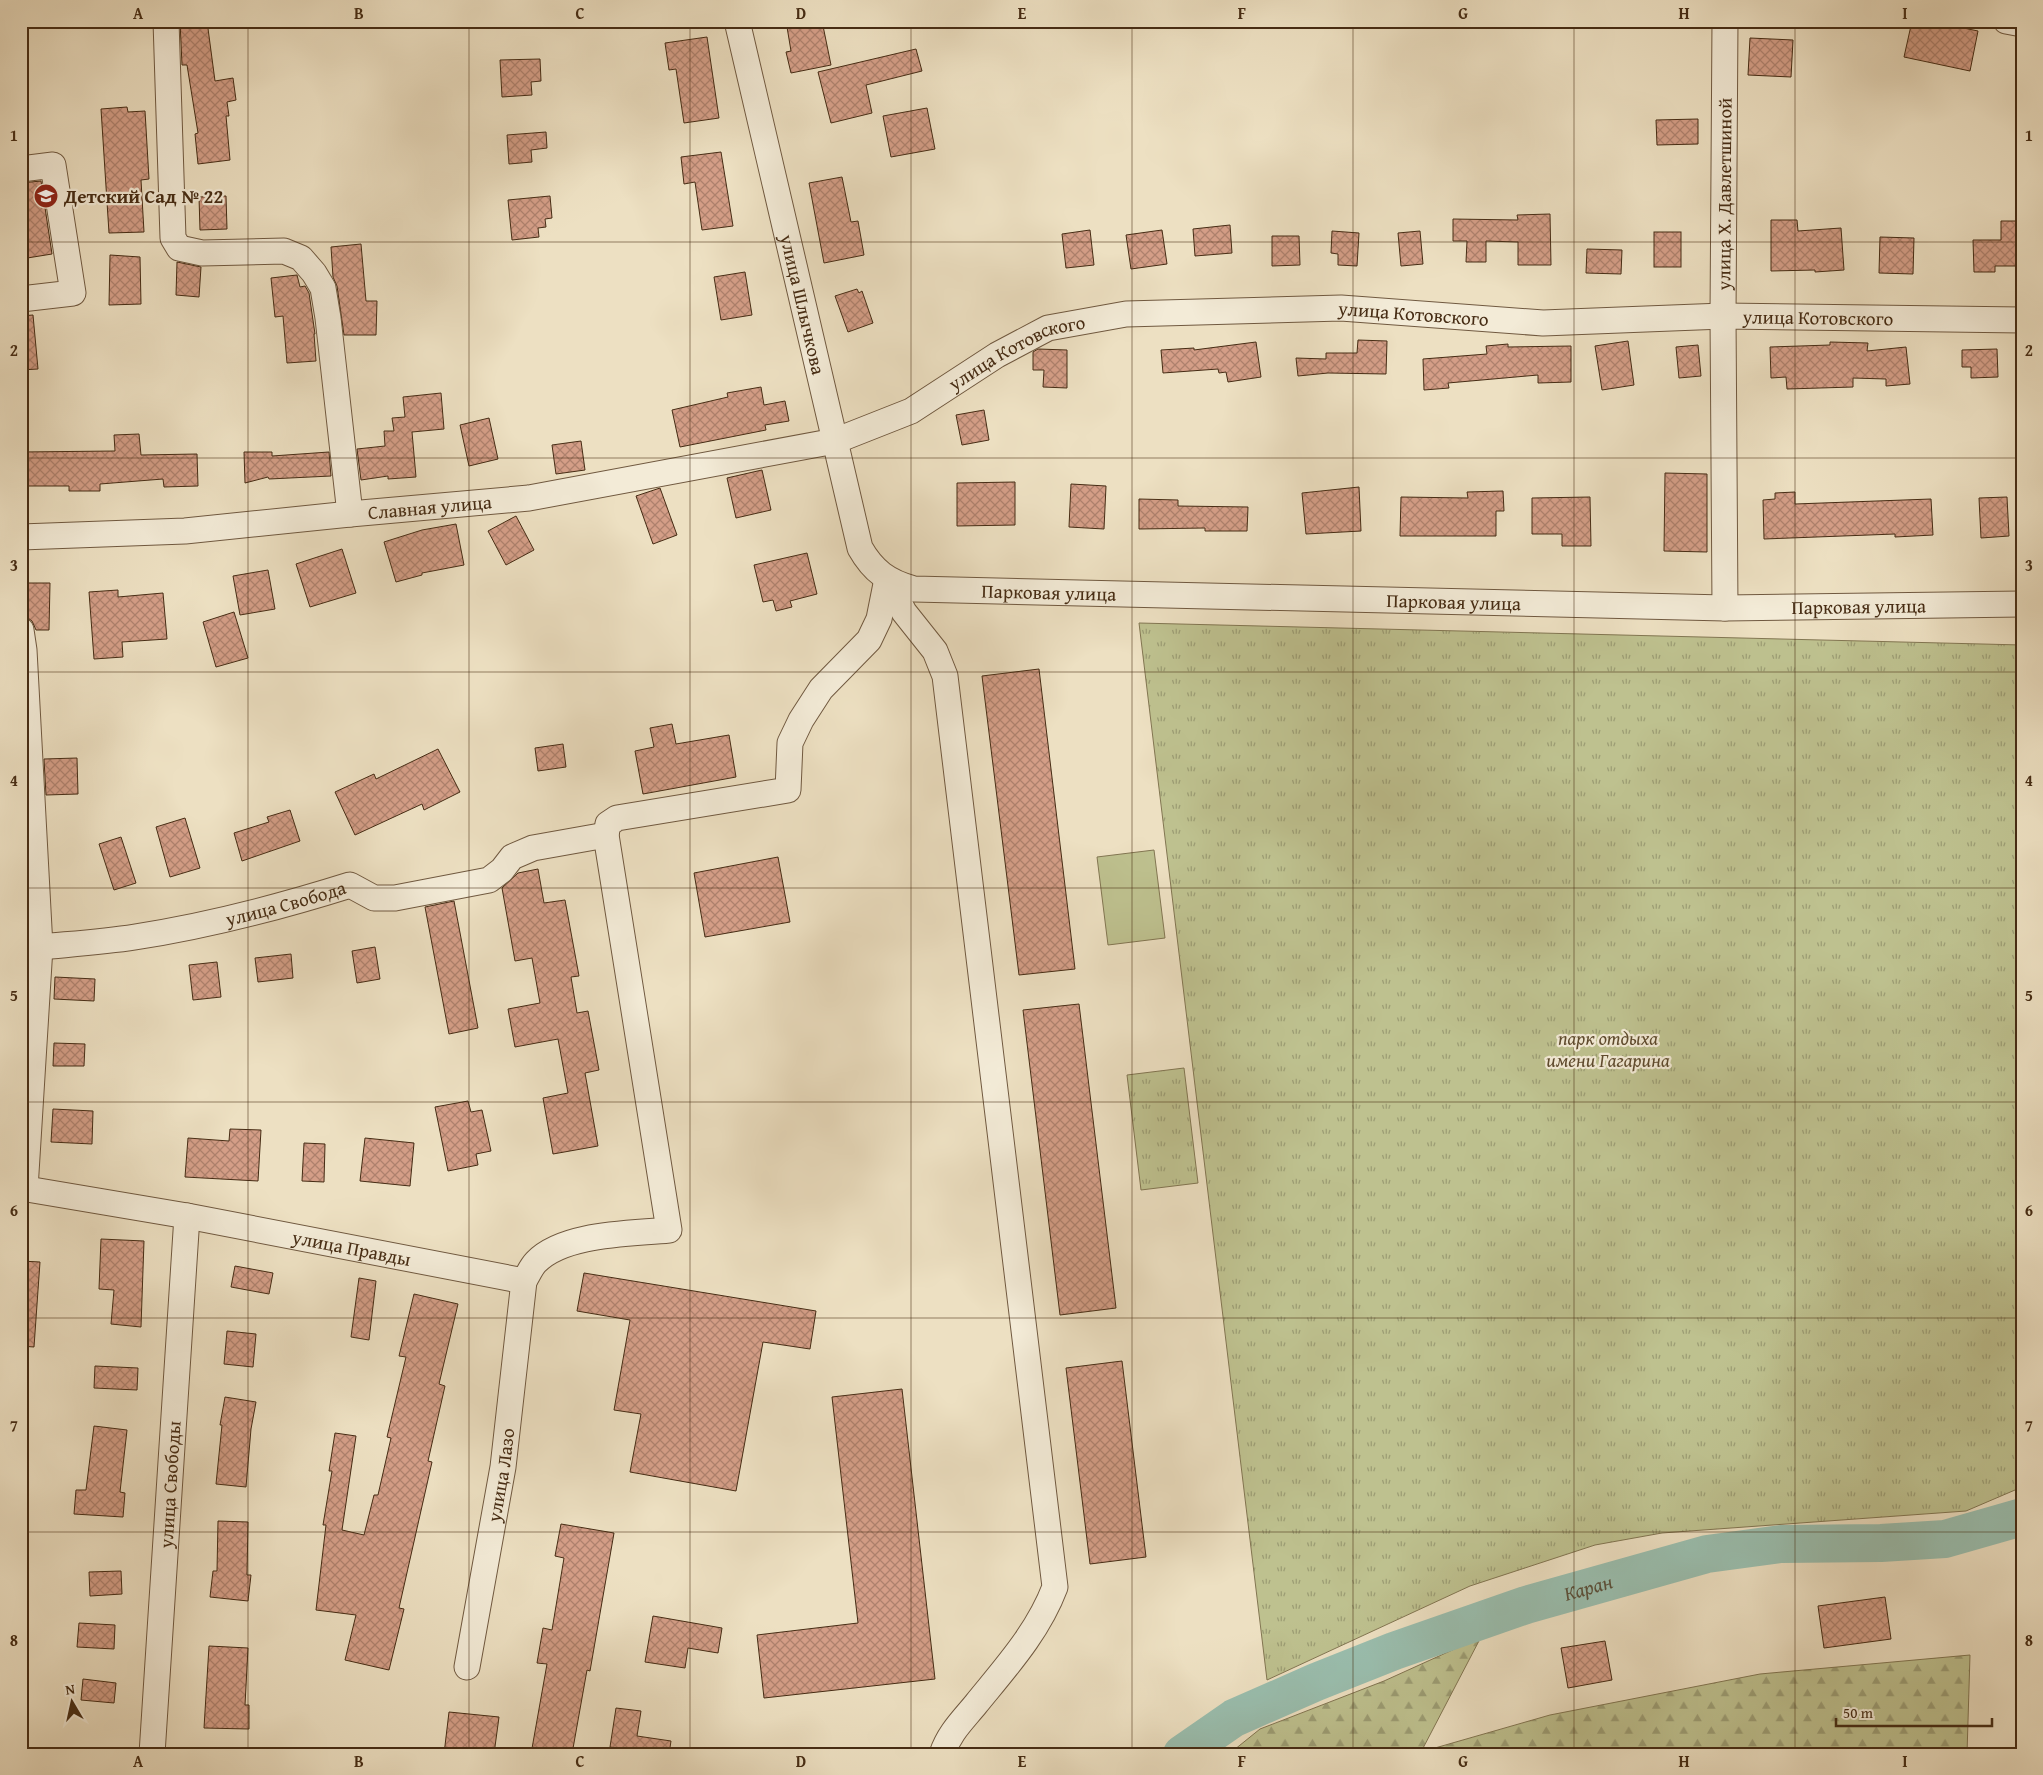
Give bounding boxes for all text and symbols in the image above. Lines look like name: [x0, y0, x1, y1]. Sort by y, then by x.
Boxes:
text: A: [133, 1, 144, 25]
text: B: [354, 1, 364, 25]
text: C: [575, 1, 585, 25]
text: D: [796, 1, 806, 25]
text: E: [1018, 1, 1027, 25]
text: F: [1238, 1, 1246, 25]
text: G: [1458, 1, 1468, 25]
text: H: [1678, 1, 1690, 25]
text: I: [1902, 1, 1908, 25]
street label: улица Х. Давлетшиной: [1709, 97, 1738, 292]
text: 1: [10, 123, 18, 147]
text: 1: [2025, 123, 2033, 147]
place label: Детский Сад № 22: [63, 182, 223, 210]
school or university icon: Детский Сад № 22: [33, 183, 59, 209]
street label: улица Шлычкова: [773, 230, 833, 377]
street label: улица Котовского: [1336, 294, 1490, 333]
street label: улица Котовского: [1741, 302, 1894, 332]
street label: улица Котовского: [942, 308, 1087, 398]
text: 2: [10, 338, 18, 362]
text: 2: [2025, 338, 2033, 362]
street label: Славная улица: [367, 487, 493, 526]
text: 3: [10, 553, 18, 577]
text: 3: [2025, 553, 2033, 577]
street label: Парковая улица: [981, 577, 1116, 608]
street label: Парковая улица: [1386, 586, 1521, 617]
street label: Парковая улица: [1791, 591, 1926, 621]
text: 4: [10, 768, 18, 792]
text: 4: [2025, 768, 2033, 792]
street label: улица Свобода: [222, 873, 349, 933]
text: 5: [10, 983, 18, 1007]
text: 5: [2025, 983, 2033, 1007]
park label: парк отдыха имени Гагарина: [1546, 1024, 1670, 1074]
text: 6: [10, 1198, 18, 1222]
text: 6: [2025, 1198, 2033, 1222]
street label: улица Правды: [289, 1222, 413, 1273]
text: 7: [10, 1413, 18, 1437]
text: 7: [2025, 1413, 2033, 1437]
street label: улица Свободы: [151, 1420, 188, 1550]
street label: улица Лазо: [479, 1427, 521, 1525]
water label: Каран: [1560, 1566, 1616, 1608]
text: 8: [10, 1628, 18, 1652]
text: 8: [2025, 1628, 2033, 1652]
north arrow: [48, 1678, 98, 1728]
text: N: [64, 1678, 77, 1700]
scale bar: [1836, 1695, 1992, 1727]
text: 50 m: [1843, 1702, 1874, 1723]
text: A: [133, 1749, 144, 1773]
text: B: [354, 1749, 364, 1773]
text: C: [575, 1749, 585, 1773]
text: D: [796, 1749, 806, 1773]
text: E: [1018, 1749, 1027, 1773]
text: F: [1238, 1749, 1246, 1773]
text: G: [1458, 1749, 1468, 1773]
text: H: [1678, 1749, 1690, 1773]
text: I: [1902, 1749, 1908, 1773]

